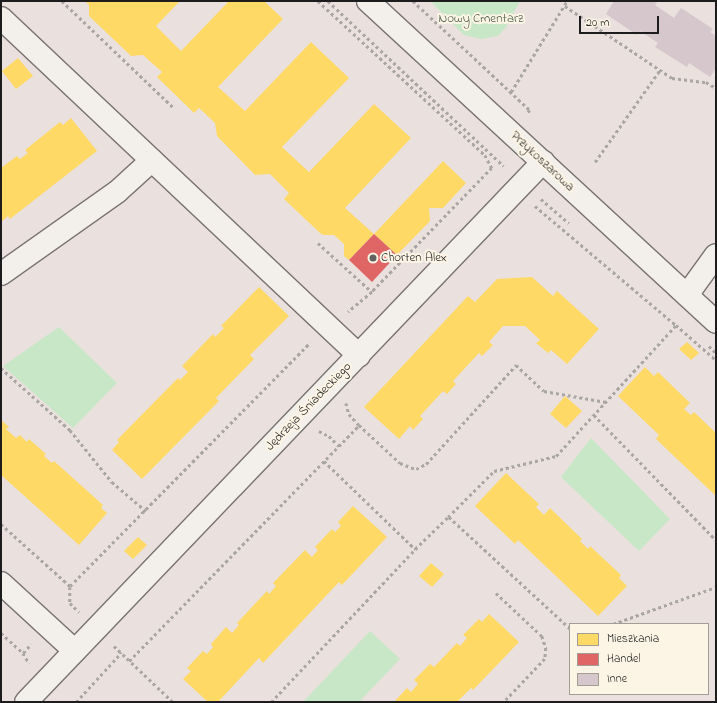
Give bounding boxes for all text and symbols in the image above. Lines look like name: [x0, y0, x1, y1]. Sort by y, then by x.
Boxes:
scale bar: [581, 8, 661, 34]
park label: Nowy Cmentarz: [439, 11, 523, 27]
text: 20 m: [586, 14, 609, 32]
street label: Przykoszarowa: [507, 129, 577, 195]
place label: Chorten Alex: [381, 250, 447, 266]
marker: Chorten Alex: [368, 253, 378, 263]
street label: Jędrzeja Śniadeckiego: [263, 359, 355, 455]
legend: [569, 623, 709, 695]
text: Mieszkania: [607, 630, 659, 648]
text: Handel: [607, 650, 641, 668]
text: Inne: [607, 670, 627, 688]

